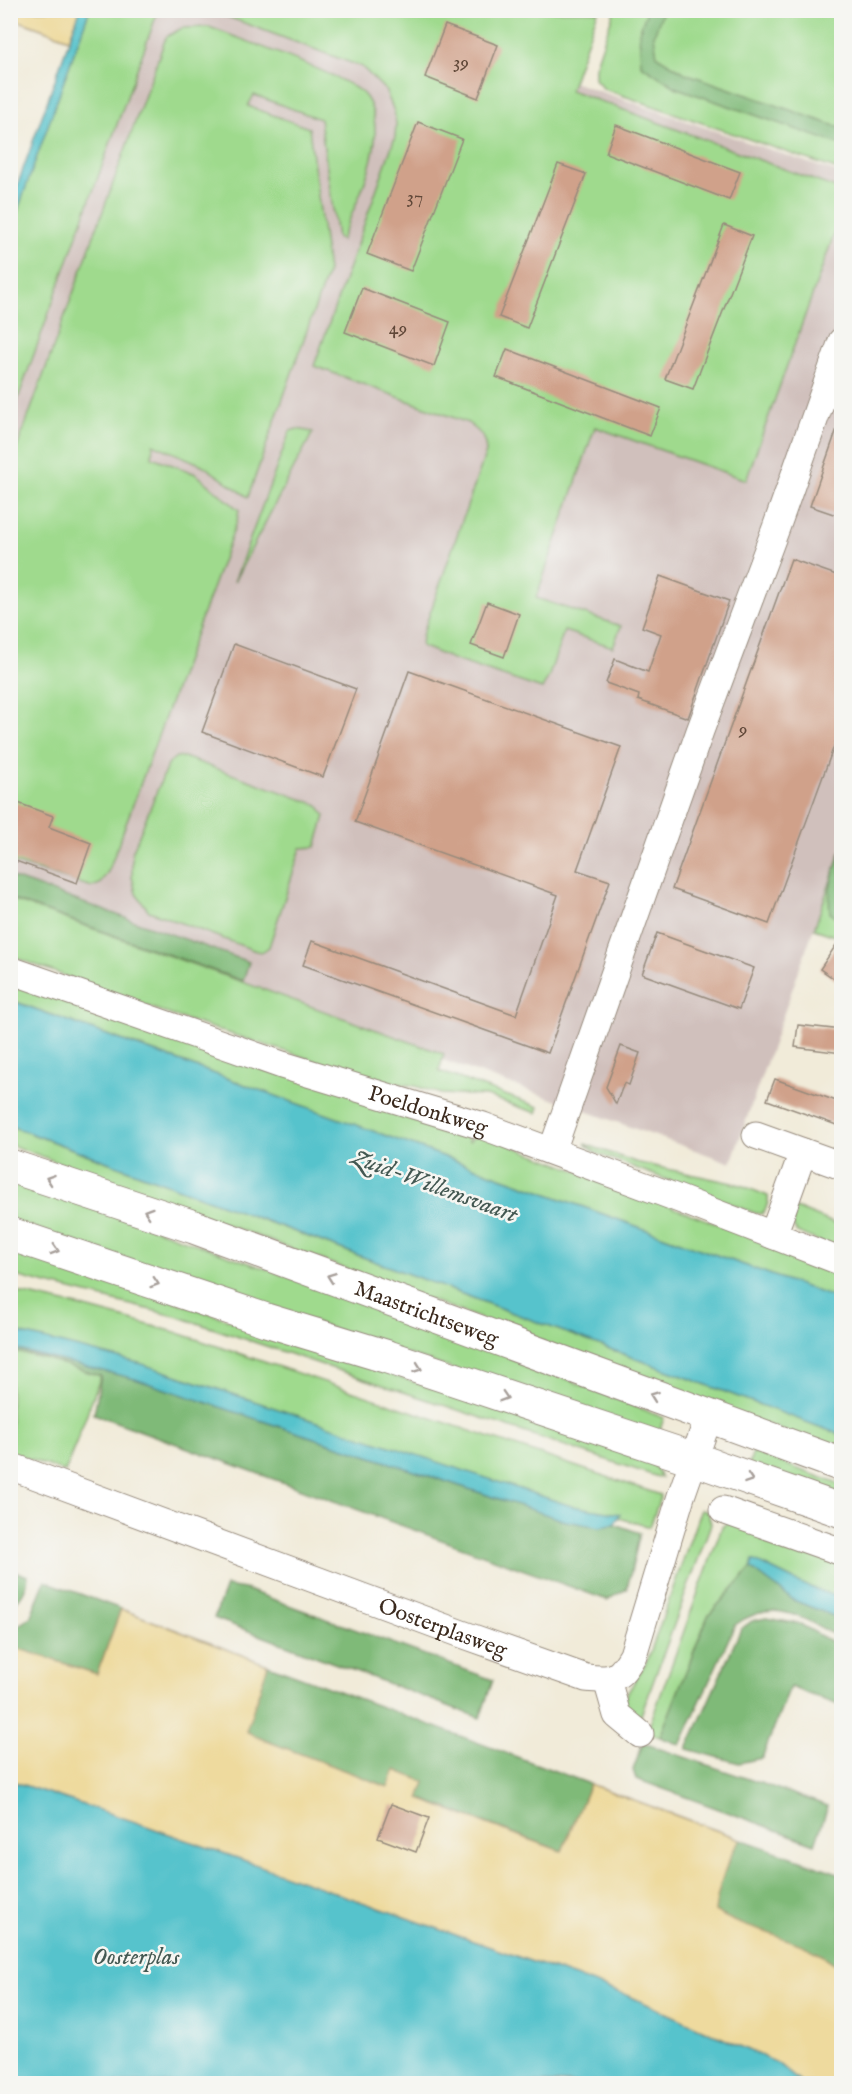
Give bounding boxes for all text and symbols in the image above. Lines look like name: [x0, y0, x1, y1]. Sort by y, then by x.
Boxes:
house number: 39: [453, 50, 469, 75]
house number: 37: [407, 185, 423, 210]
house number: 49: [389, 316, 407, 341]
house number: 9: [738, 717, 747, 742]
street label: Poeldonkweg: [365, 1080, 492, 1143]
water label: Zuid-Willemsvaart: [345, 1141, 523, 1231]
one-way arrow: [45, 1174, 55, 1186]
one-way arrow: [143, 1206, 154, 1219]
one-way arrow: [49, 1242, 60, 1255]
one-way arrow: [326, 1272, 337, 1285]
one-way arrow: [149, 1275, 160, 1288]
street label: Maastrichtseweg: [350, 1275, 503, 1354]
one-way arrow: [412, 1360, 423, 1373]
one-way arrow: [498, 1389, 509, 1402]
one-way arrow: [649, 1390, 660, 1403]
one-way arrow: [743, 1471, 754, 1484]
street label: Oosterplasweg: [374, 1592, 512, 1665]
water label: Oosterplas: [93, 1942, 180, 1973]

